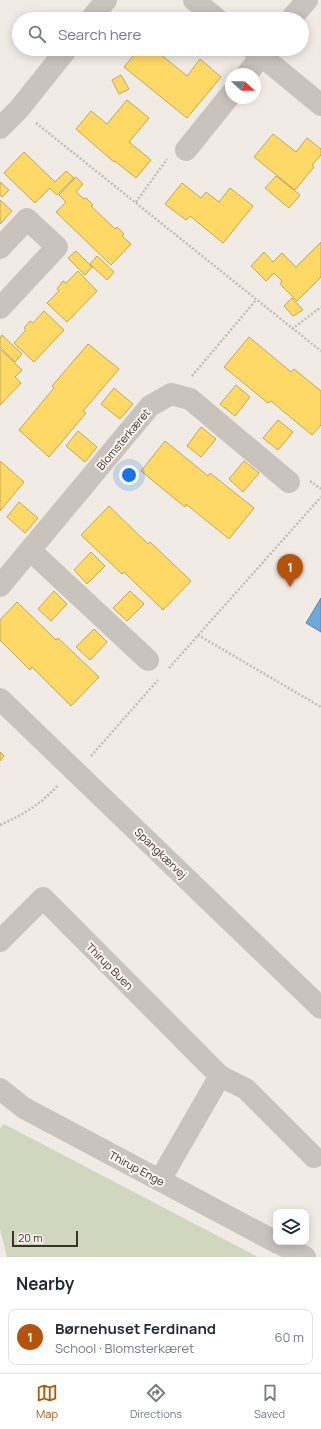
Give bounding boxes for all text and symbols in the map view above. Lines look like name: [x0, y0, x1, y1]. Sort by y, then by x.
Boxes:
search box: [12, 12, 309, 56]
icon: search: [26, 23, 48, 45]
text: Search here: [58, 24, 141, 45]
north arrow: [225, 68, 261, 104]
street label: Blomsterkæret: [93, 405, 153, 473]
your location: [119, 465, 139, 485]
pin: 1: [277, 554, 303, 587]
street label: Spangkærvej: [132, 824, 190, 882]
street label: Thirup Buen: [83, 939, 137, 993]
street label: Thirup Enge: [107, 1147, 168, 1189]
map controls: [273, 1209, 309, 1245]
button: layers: [273, 1209, 309, 1245]
scale bar: [12, 1229, 78, 1248]
text: 20 m: [18, 1230, 43, 1245]
text: Nearby: [16, 1272, 74, 1295]
text: Børnehuset Ferdinand: [55, 1318, 216, 1339]
text: 1: [27, 1328, 33, 1346]
text: 60 m: [274, 1328, 304, 1346]
text: School · Blomsterkæret: [55, 1339, 194, 1357]
tab: Map: [36, 1382, 58, 1421]
tab: Directions: [130, 1382, 182, 1421]
tab: Saved: [254, 1382, 285, 1421]

